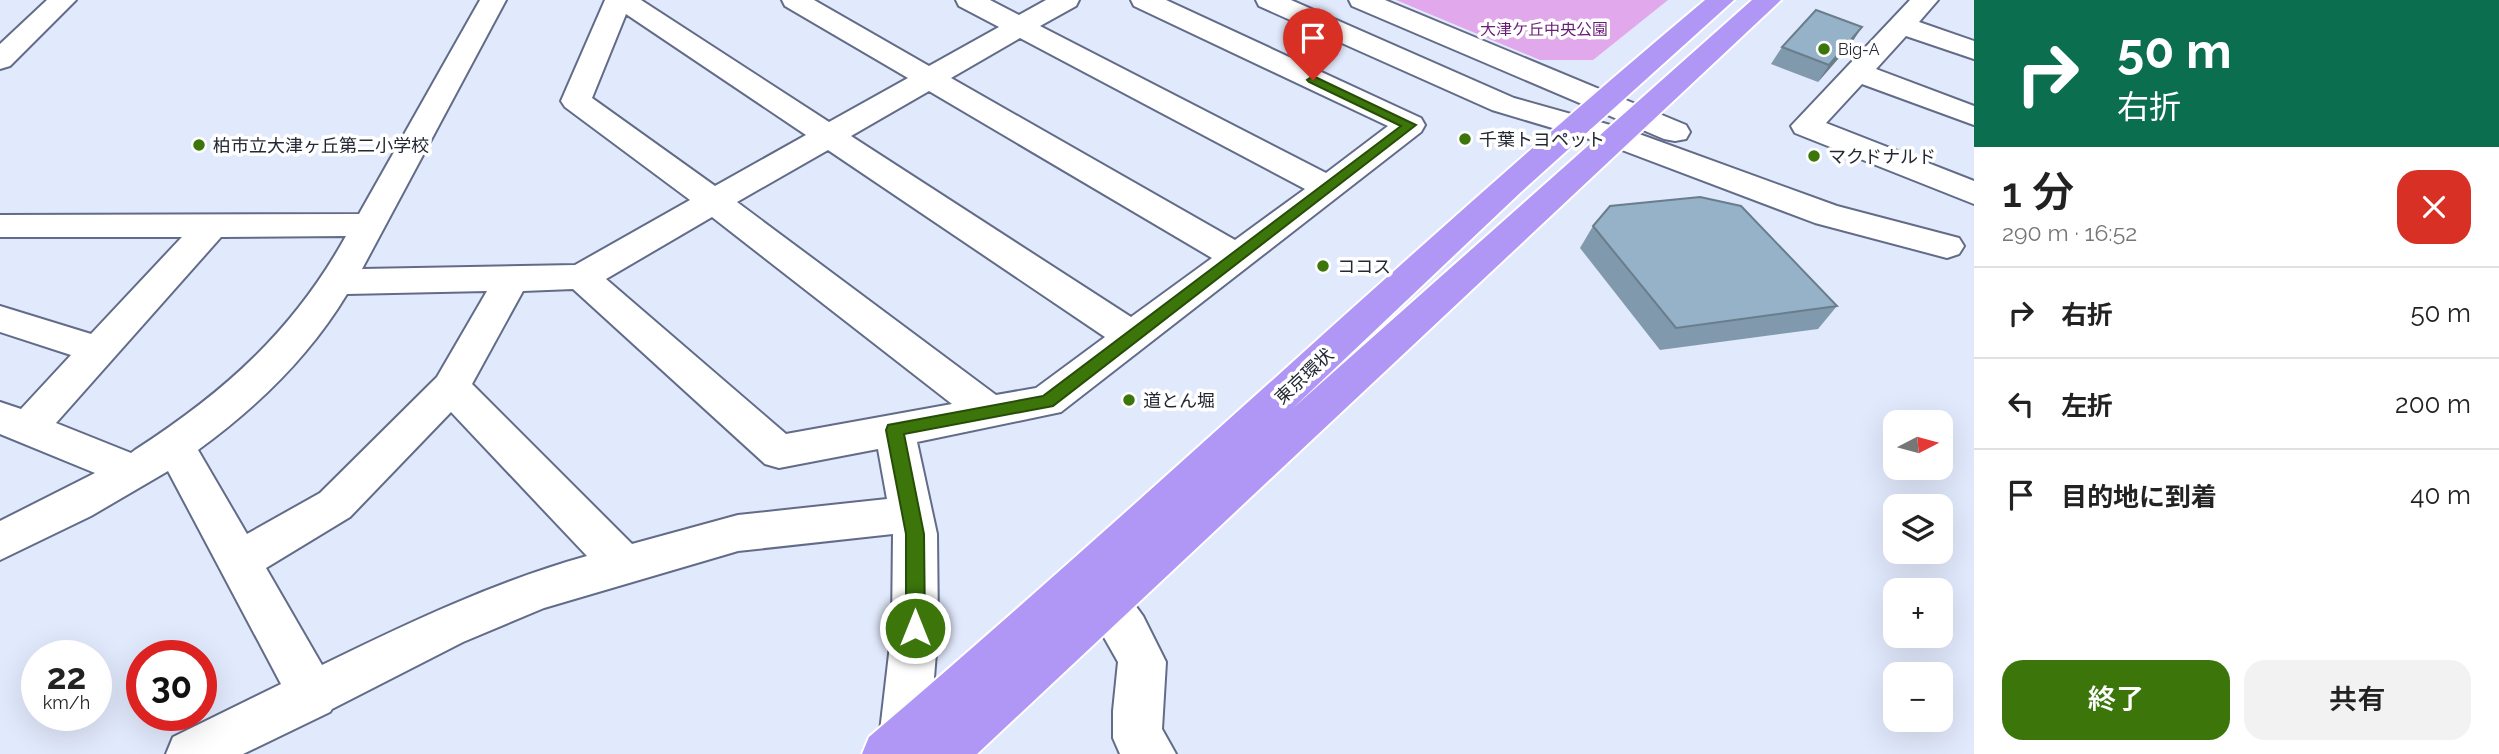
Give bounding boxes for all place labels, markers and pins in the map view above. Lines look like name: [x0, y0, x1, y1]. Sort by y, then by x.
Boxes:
pin: [1283, 8, 1343, 80]
place label: Big-A: [1838, 40, 1880, 59]
marker: Big-A: [1816, 41, 1832, 57]
place label: 千葉トヨペット: [1479, 129, 1605, 150]
marker: 千葉トヨペット: [1457, 131, 1473, 147]
place label: 柏市立大津ヶ丘第二小学校: [213, 135, 429, 156]
marker: 柏市立大津ヶ丘第二小学校: [191, 137, 207, 153]
place label: マクドナルド: [1828, 146, 1936, 167]
marker: マクドナルド: [1806, 148, 1822, 164]
place label: ココス: [1337, 256, 1391, 277]
marker: ココス: [1315, 258, 1331, 274]
place label: 道とん堀: [1143, 390, 1215, 411]
marker: 道とん堀: [1121, 392, 1137, 408]

